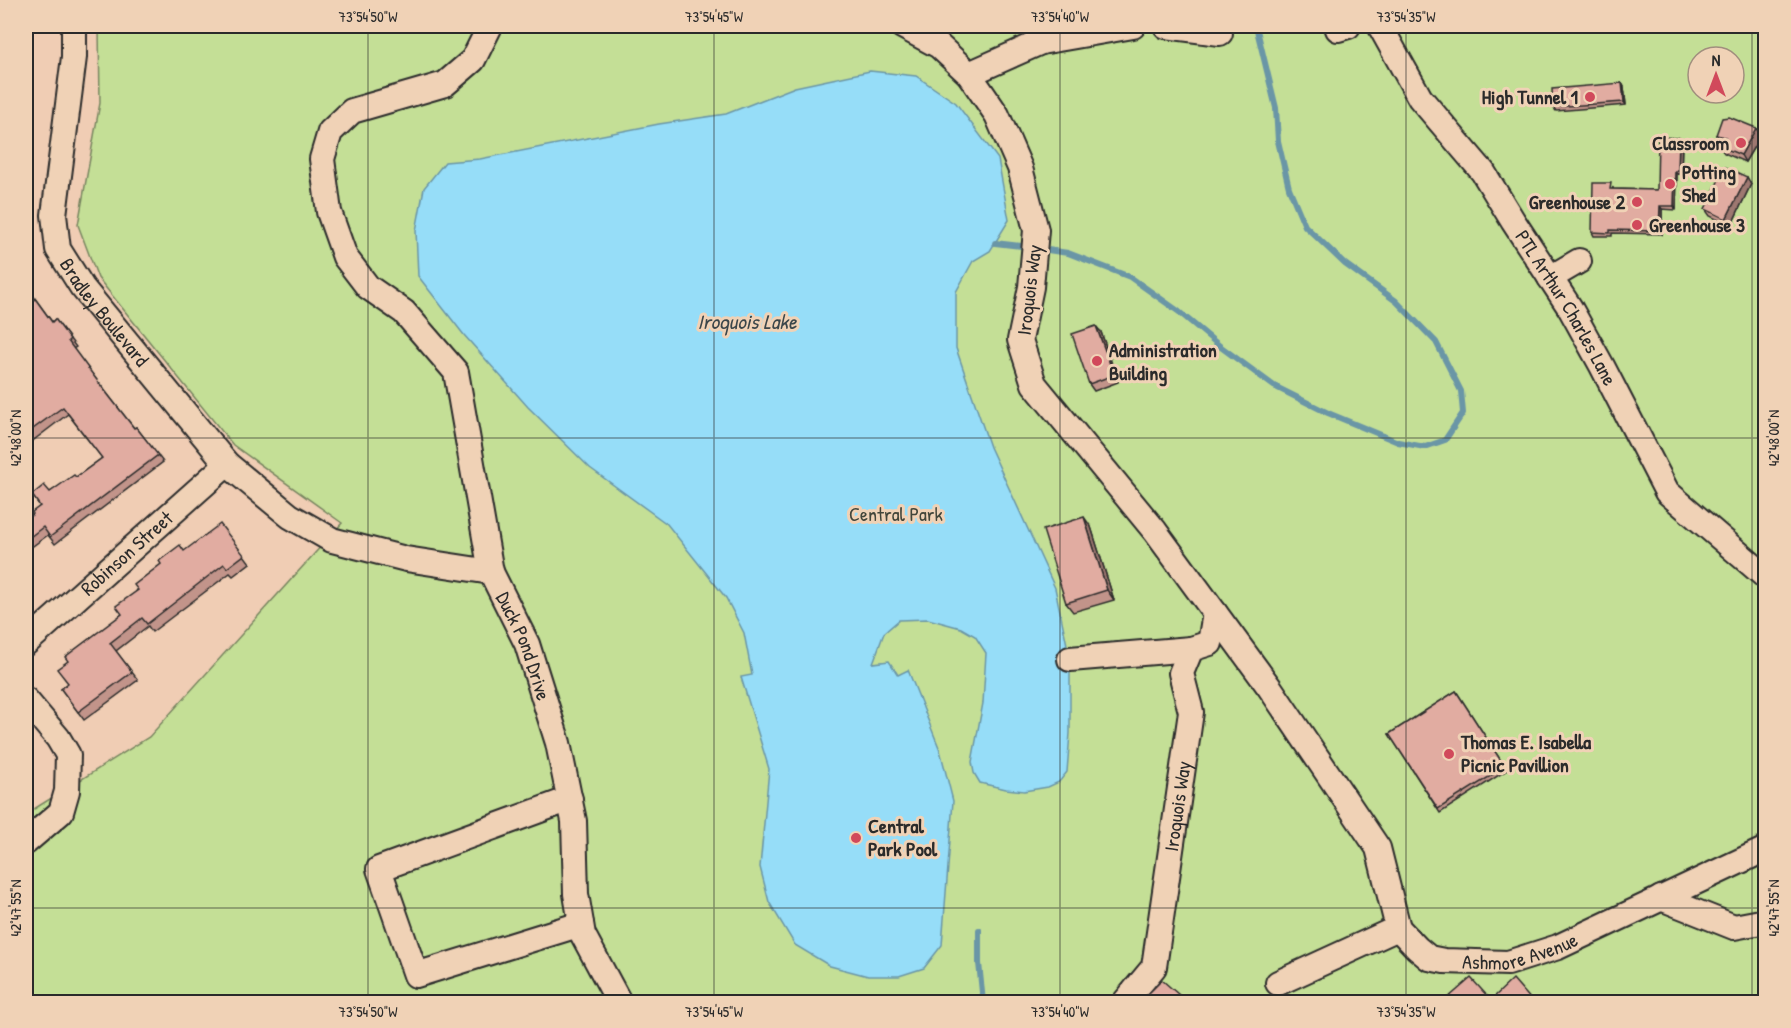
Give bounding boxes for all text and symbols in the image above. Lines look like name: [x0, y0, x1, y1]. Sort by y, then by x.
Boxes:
text: 73°54'50"W: [339, 6, 398, 27]
text: 73°54'45"W: [685, 6, 744, 27]
text: 73°54'40"W: [1031, 6, 1090, 27]
text: 73°54'35"W: [1377, 6, 1436, 27]
north arrow: [1686, 45, 1746, 105]
text: N: [1712, 49, 1721, 71]
place label: High Tunnel 1: [1482, 83, 1578, 111]
marker: High Tunnel 1: [1583, 90, 1597, 104]
place label: Classroom: [1652, 129, 1729, 156]
marker: Classroom: [1734, 136, 1748, 150]
place label: Potting Shed: [1682, 158, 1736, 208]
marker: Potting Shed: [1663, 177, 1677, 191]
place label: Greenhouse 2: [1529, 188, 1626, 215]
marker: Greenhouse 2: [1630, 195, 1644, 209]
place label: Greenhouse 3: [1649, 211, 1745, 238]
marker: Greenhouse 3: [1630, 218, 1644, 232]
street label: PTL Arthur Charles Lane: [1510, 225, 1624, 390]
street label: Iroquois Way: [1010, 243, 1047, 337]
street label: Bradley Boulevard: [54, 253, 156, 372]
water label: Iroquois Lake: [698, 307, 798, 336]
place label: Administration Building: [1109, 336, 1217, 387]
marker: Administration Building: [1090, 354, 1104, 368]
text: 42°48'00"N: [5, 410, 26, 466]
text: 42°48'00"N: [1763, 410, 1784, 466]
park label: Central Park: [849, 500, 943, 527]
street label: Robinson Street: [75, 504, 179, 601]
street label: Duck Pond Drive: [490, 587, 558, 704]
place label: Thomas E. Isabella Picnic Pavillion: [1460, 728, 1591, 778]
marker: Thomas E. Isabella Picnic Pavillion: [1442, 747, 1456, 761]
street label: Iroquois Way: [1157, 759, 1197, 853]
place label: Central Park Pool: [868, 812, 938, 862]
marker: Central Park Pool: [849, 831, 863, 845]
text: 42°47'55"N: [5, 880, 26, 936]
text: 42°47'55"N: [1763, 880, 1784, 936]
street label: Ashmore Avenue: [1462, 926, 1582, 976]
text: 73°54'50"W: [339, 1001, 398, 1022]
text: 73°54'45"W: [685, 1001, 744, 1022]
text: 73°54'40"W: [1031, 1001, 1090, 1022]
text: 73°54'35"W: [1377, 1001, 1436, 1022]

